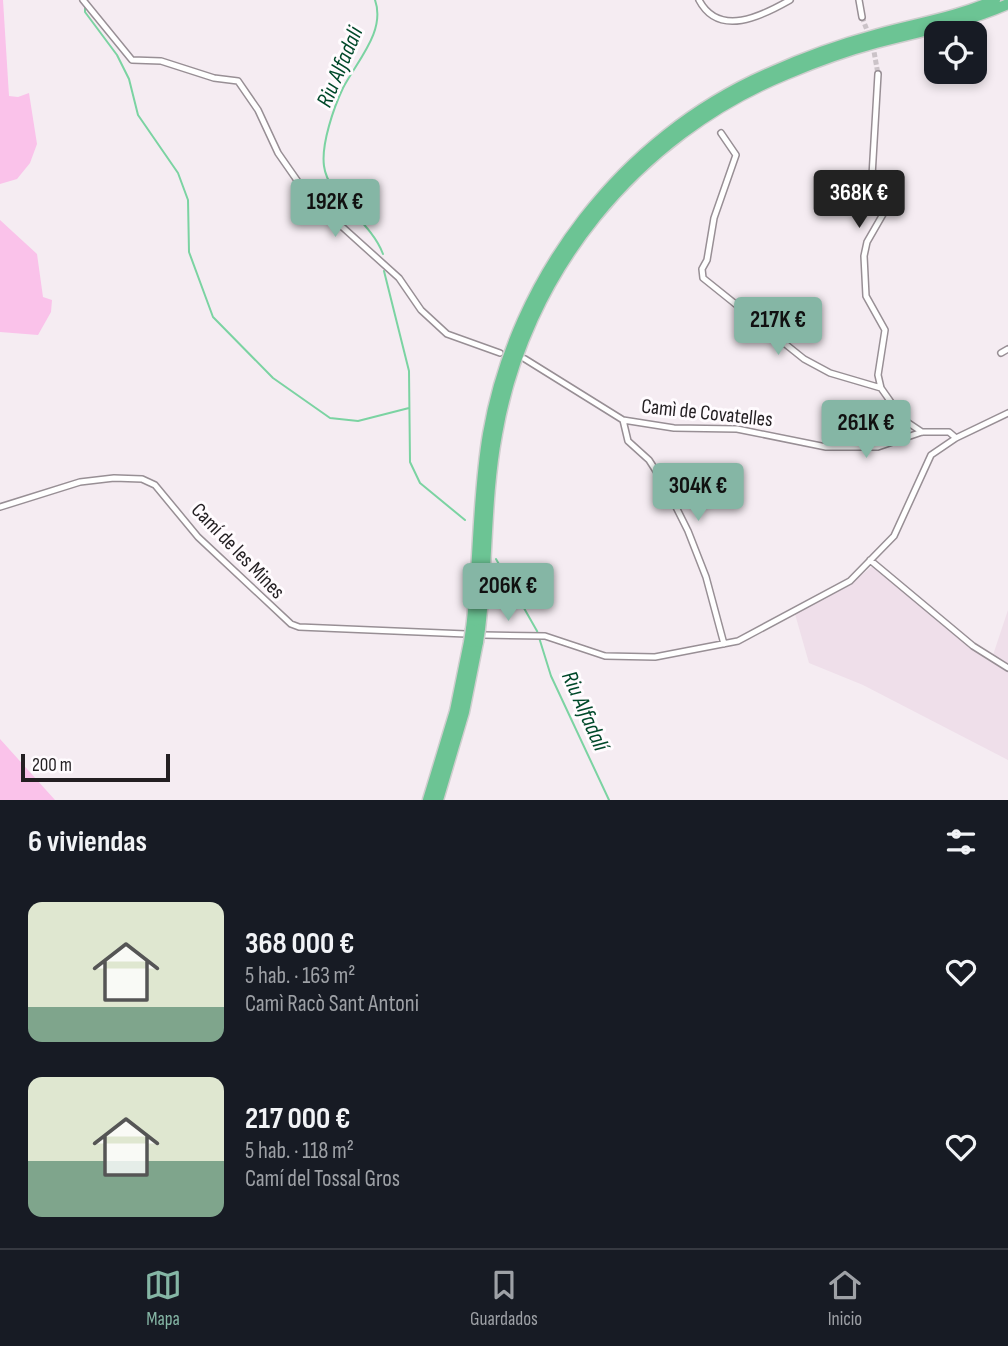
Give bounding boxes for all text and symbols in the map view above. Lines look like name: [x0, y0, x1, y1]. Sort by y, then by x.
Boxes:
map controls: [924, 21, 987, 84]
button: locate: [924, 21, 987, 84]
water label: Riu Alfadali: [311, 22, 370, 112]
pin: 368K €: [802, 170, 916, 230]
text: 368K €: [830, 179, 888, 207]
pin: 192K €: [278, 180, 392, 239]
text: 192K €: [307, 188, 363, 216]
pin: 217K €: [721, 298, 835, 357]
text: 217K €: [750, 306, 806, 334]
street label: Camì de Covatelles: [640, 394, 774, 432]
pin: 261K €: [809, 400, 923, 460]
text: 261K €: [838, 409, 894, 437]
pin: 304K €: [641, 463, 755, 523]
text: 304K €: [669, 472, 727, 500]
street label: Camí de les Mines: [186, 498, 290, 604]
pin: 206K €: [451, 564, 565, 623]
text: 206K €: [479, 572, 537, 600]
water label: Riu Alfadalí: [555, 667, 616, 757]
scale bar: [21, 751, 170, 783]
text: 200 m: [32, 754, 72, 777]
icon: filters: [942, 823, 980, 861]
text: 6 viviendas: [28, 824, 147, 860]
text: 368 000 €: [245, 926, 354, 962]
icon: home: [84, 930, 168, 1014]
icon: heart: [942, 953, 980, 991]
text: 5 hab. · 163 m²: [245, 962, 356, 990]
text: Camì Racò Sant Antoni: [245, 990, 419, 1018]
text: 217 000 €: [245, 1101, 350, 1137]
icon: home: [84, 1105, 168, 1189]
icon: heart: [942, 1128, 980, 1166]
text: 5 hab. · 118 m²: [245, 1137, 354, 1165]
text: Camí del Tossal Gros: [245, 1165, 400, 1193]
tab: Mapa: [144, 1266, 182, 1331]
tab: Guardados: [470, 1266, 538, 1331]
tab: Inicio: [826, 1266, 864, 1331]

